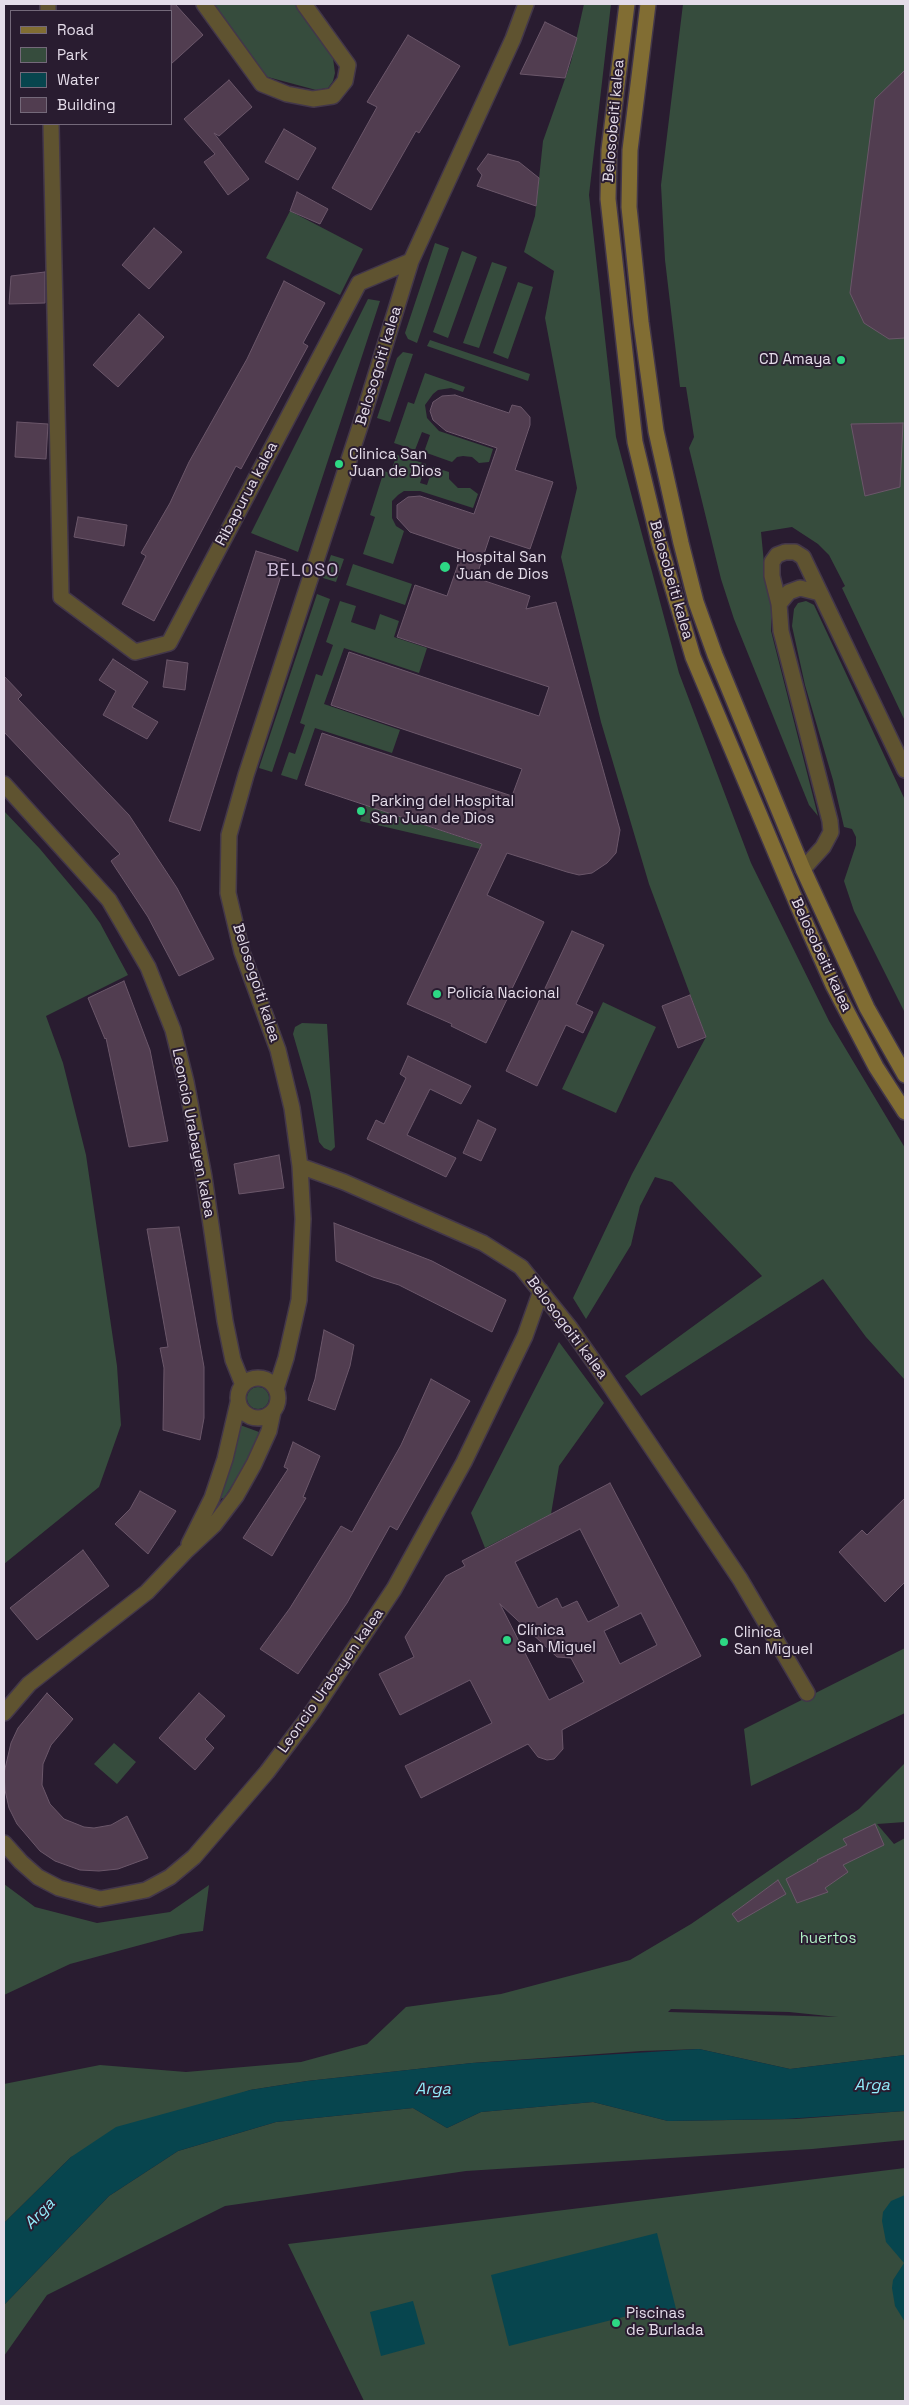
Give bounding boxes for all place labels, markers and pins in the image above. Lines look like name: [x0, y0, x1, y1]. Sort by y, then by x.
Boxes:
place label: CD Amaya: [759, 351, 831, 369]
marker: CD Amaya: [835, 354, 847, 366]
place label: Clinica San Juan de Dios: [349, 446, 442, 481]
marker: Clinica San Juan de Dios: [333, 458, 345, 470]
place label: Hospital San Juan de Dios: [456, 549, 549, 584]
marker: Hospital San Juan de Dios: [438, 560, 452, 574]
place label: Parking del Hospital San Juan de Dios: [371, 793, 514, 828]
marker: Parking del Hospital San Juan de Dios: [355, 805, 367, 817]
place label: Policía Nacional: [447, 985, 559, 1003]
marker: Policía Nacional: [431, 988, 443, 1000]
place label: Clínica San Miguel: [517, 1622, 596, 1657]
place label: Clinica San Miguel: [734, 1624, 813, 1659]
marker: Clínica San Miguel: [501, 1634, 513, 1646]
marker: Clinica San Miguel: [718, 1636, 730, 1648]
place label: Piscinas de Burlada: [626, 2305, 704, 2340]
marker: Piscinas de Burlada: [610, 2317, 622, 2329]

